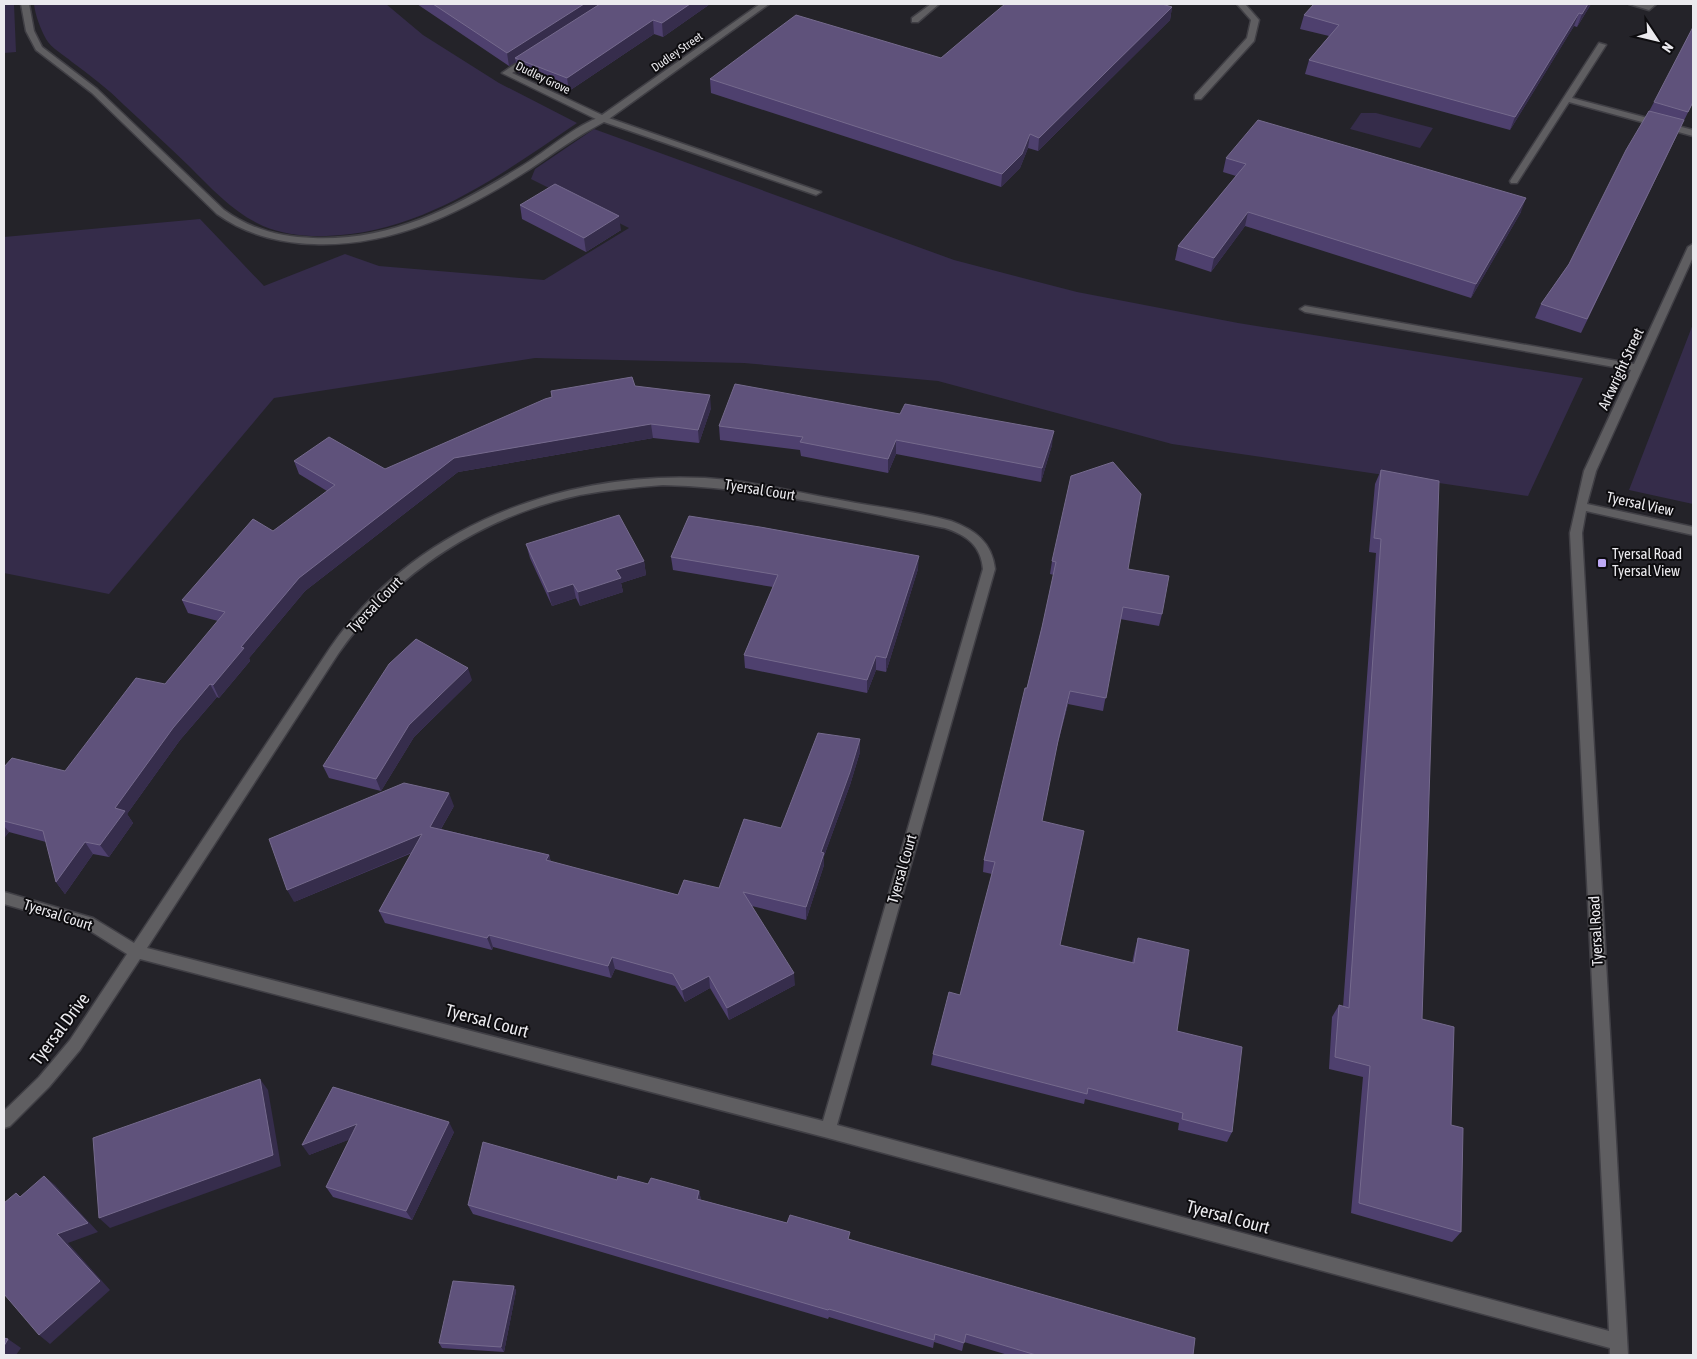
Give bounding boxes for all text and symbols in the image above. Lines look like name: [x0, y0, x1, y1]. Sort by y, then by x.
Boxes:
north arrow: [1632, 15, 1682, 65]
street label: Dudley Street: [649, 29, 706, 75]
text: N: [1659, 39, 1677, 55]
street label: Dudley Grove: [513, 59, 573, 97]
street label: Arkwright Street: [1594, 325, 1647, 412]
street label: Tyersal Court: [724, 476, 797, 503]
street label: Tyersal View: [1605, 488, 1675, 519]
place label: Tyersal Road Tyersal View: [1612, 545, 1682, 579]
marker: Tyersal Road Tyersal View: [1596, 557, 1608, 569]
street label: Tyersal Court: [344, 573, 405, 636]
street label: Tyersal Court: [884, 832, 920, 905]
street label: Tyersal Court: [22, 895, 95, 934]
street label: Tyersal Road: [1585, 896, 1606, 967]
street label: Tyersal Drive: [26, 989, 94, 1069]
street label: Tyersal Court: [443, 999, 531, 1042]
street label: Tyersal Court: [1184, 1195, 1272, 1238]

